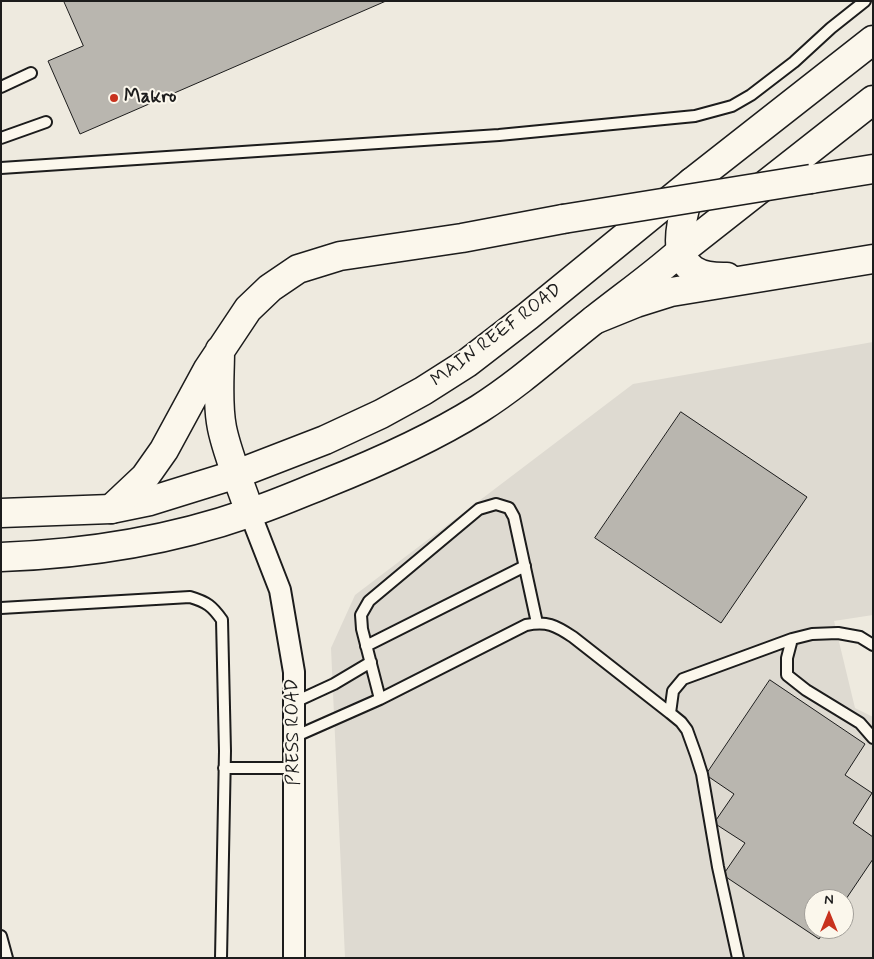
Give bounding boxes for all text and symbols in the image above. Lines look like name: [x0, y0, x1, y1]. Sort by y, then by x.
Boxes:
place label: Makro: [124, 87, 176, 109]
marker: Makro: [108, 92, 120, 104]
street label: MAIN REEF ROAD: [427, 279, 567, 393]
street label: PRESS ROAD: [282, 678, 306, 786]
north arrow: [804, 889, 854, 939]
text: N: [824, 891, 834, 909]

